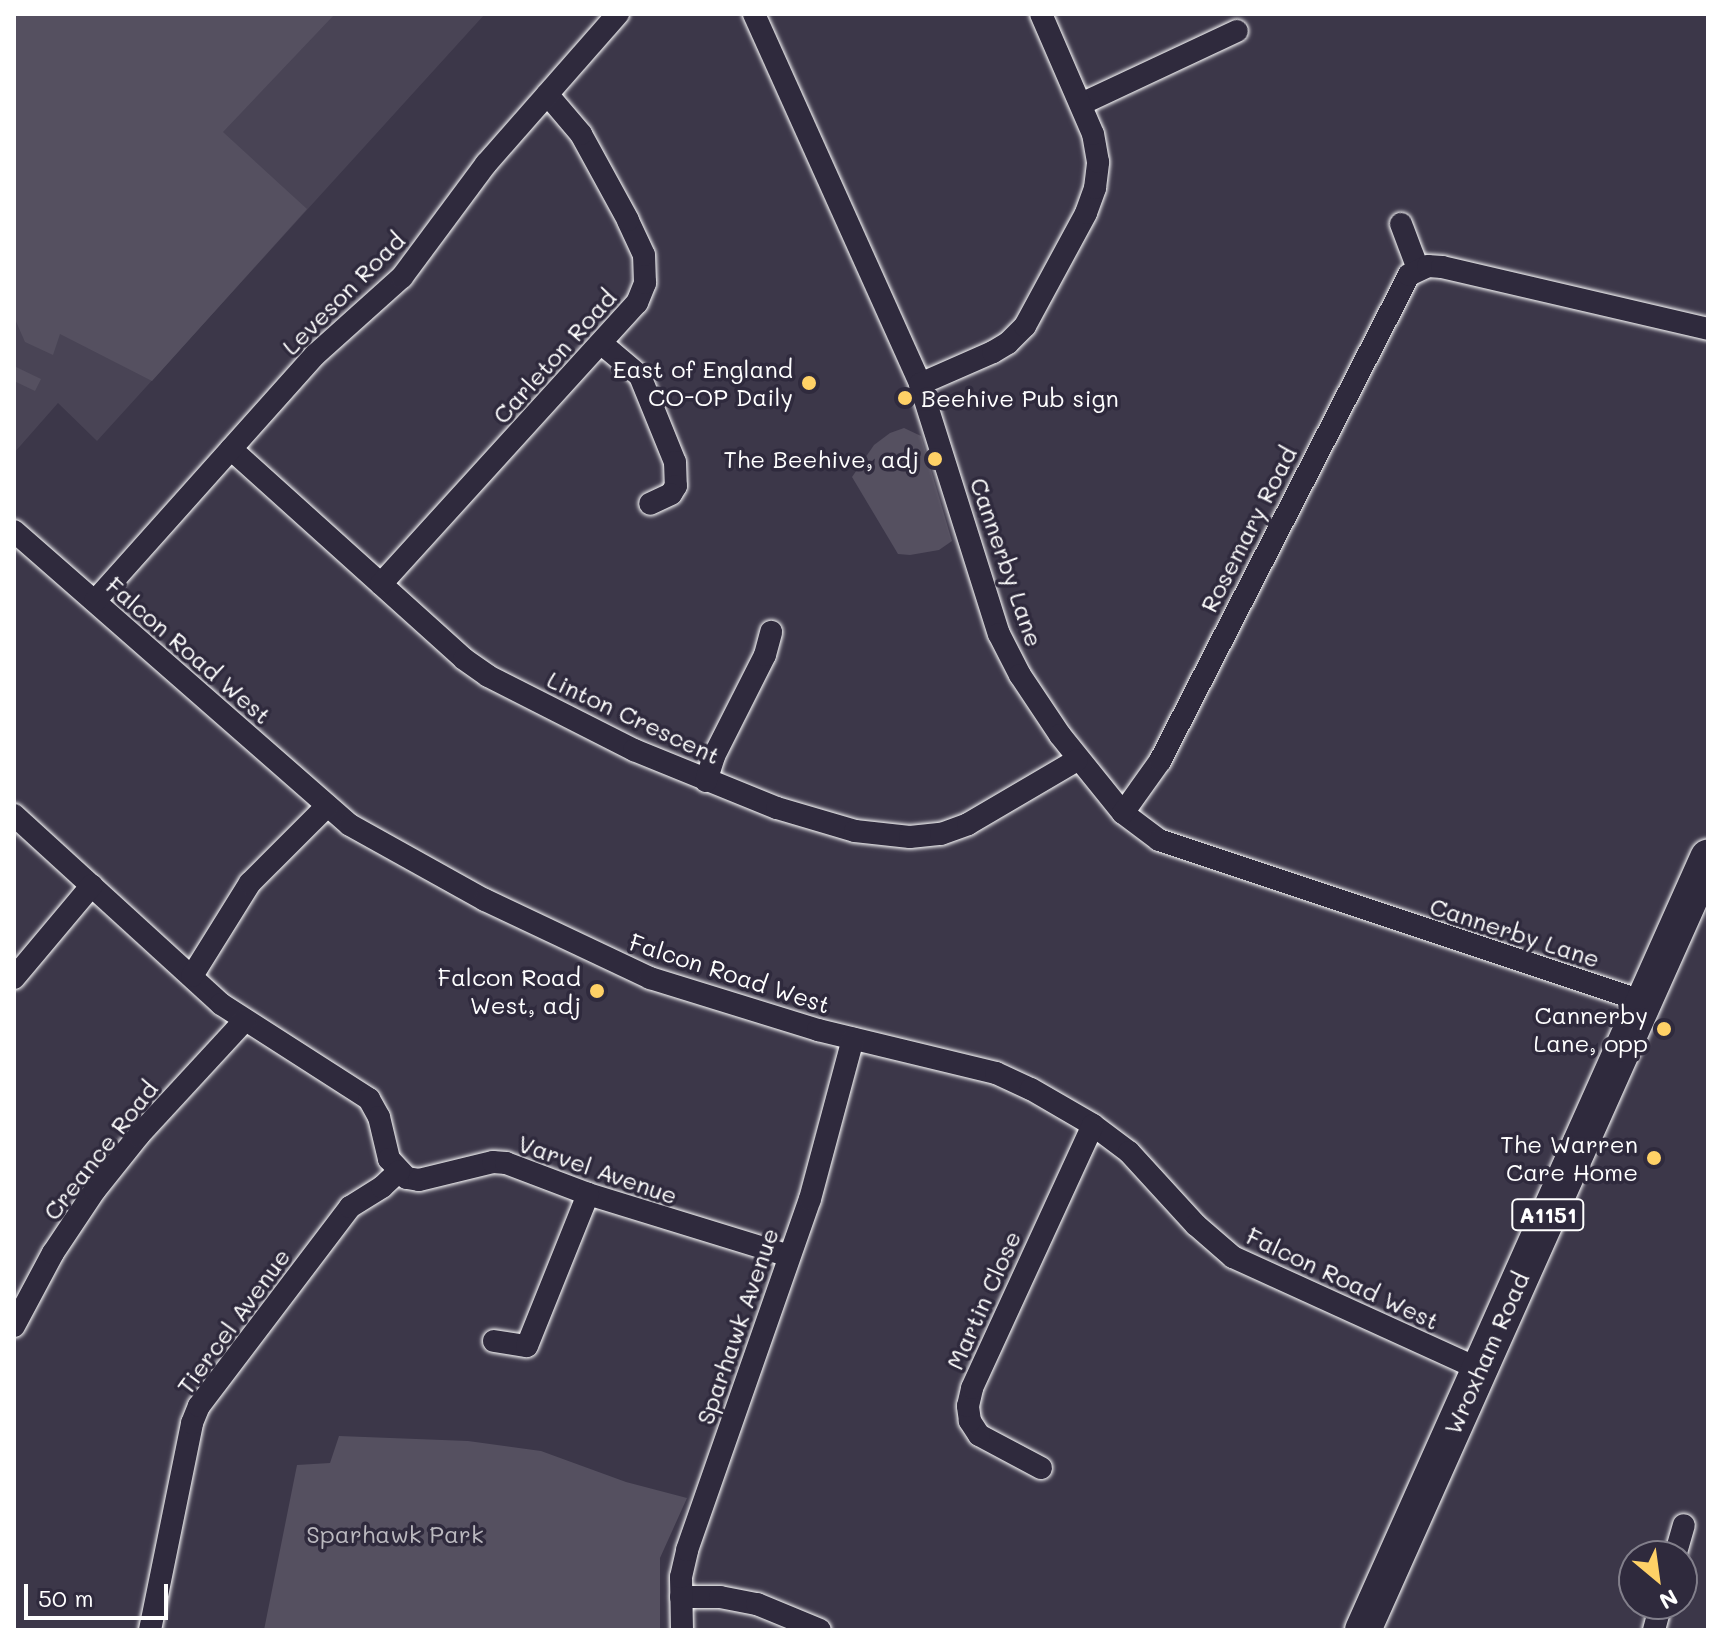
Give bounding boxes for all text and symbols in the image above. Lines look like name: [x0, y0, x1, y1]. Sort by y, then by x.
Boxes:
street label: Leveson Road: [276, 226, 410, 360]
street label: Carleton Road: [486, 283, 622, 429]
place label: East of England CO-OP Daily: [613, 355, 793, 411]
marker: East of England CO-OP Daily: [800, 374, 818, 392]
place label: Beehive Pub sign: [921, 384, 1119, 412]
marker: Beehive Pub sign: [896, 389, 914, 407]
street label: Rosemary Road: [1194, 441, 1302, 617]
place label: The Beehive, adj: [723, 445, 919, 473]
marker: The Beehive, adj: [926, 450, 944, 468]
street label: Cannerby Lane: [965, 474, 1049, 650]
street label: Falcon Road West: [101, 570, 277, 730]
street label: Linton Crescent: [543, 664, 725, 770]
street label: Cannerby Lane: [1426, 891, 1604, 973]
street label: Falcon Road West: [626, 927, 834, 1019]
place label: Falcon Road West, adj: [438, 963, 581, 1019]
marker: Falcon Road West, adj: [588, 982, 606, 1000]
place label: Cannerby Lane, opp: [1534, 1001, 1648, 1057]
marker: Cannerby Lane, opp: [1655, 1020, 1673, 1038]
street label: Creance Road: [37, 1075, 163, 1225]
street label: Varvel Avenue: [514, 1128, 682, 1210]
place label: The Warren Care Home: [1500, 1130, 1638, 1186]
marker: The Warren Care Home: [1645, 1149, 1663, 1167]
road number: A1151: [1510, 1197, 1586, 1233]
street label: Falcon Road West: [1242, 1221, 1444, 1335]
street label: Sparhawk Avenue: [690, 1224, 784, 1428]
street label: Martin Close: [940, 1226, 1026, 1374]
street label: Tiercel Avenue: [170, 1242, 296, 1400]
street label: Wroxham Road: [1437, 1267, 1535, 1439]
park label: Sparhawk Park: [306, 1520, 484, 1548]
north arrow: [1618, 1540, 1698, 1620]
scale bar: [28, 1568, 172, 1618]
text: 50 m: [38, 1582, 94, 1613]
text: N: [1655, 1583, 1683, 1616]

